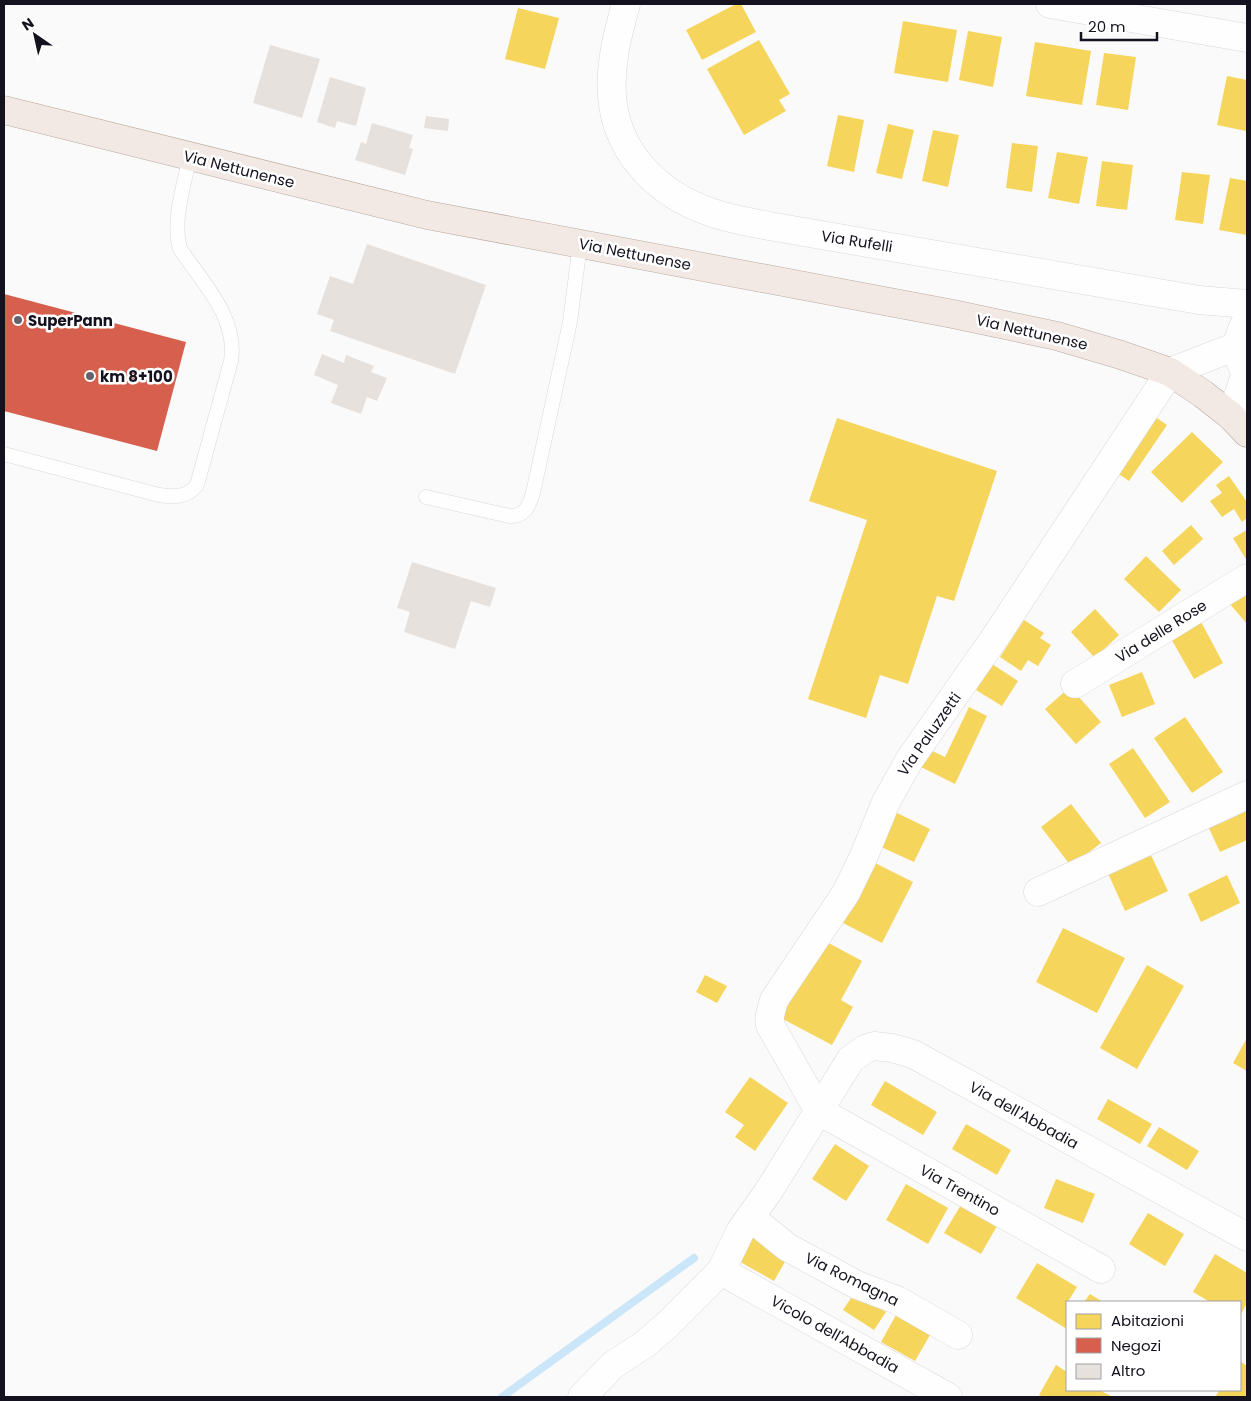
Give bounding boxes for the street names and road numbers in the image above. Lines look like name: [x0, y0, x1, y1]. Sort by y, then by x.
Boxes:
street label: Via Nettunense: [181, 145, 297, 193]
street label: Via Rufelli: [820, 225, 894, 257]
street label: Via Nettunense: [577, 233, 693, 275]
street label: Via Nettunense: [974, 309, 1090, 355]
street label: Via delle Rose: [1111, 595, 1211, 667]
street label: Via Paluzzetti: [892, 688, 966, 780]
street label: Via dell'Abbadia: [966, 1076, 1082, 1154]
street label: Via Trentino: [916, 1159, 1004, 1221]
street label: Via Romagna: [801, 1247, 903, 1311]
street label: Vicolo dell'Abbadia: [767, 1290, 903, 1378]

